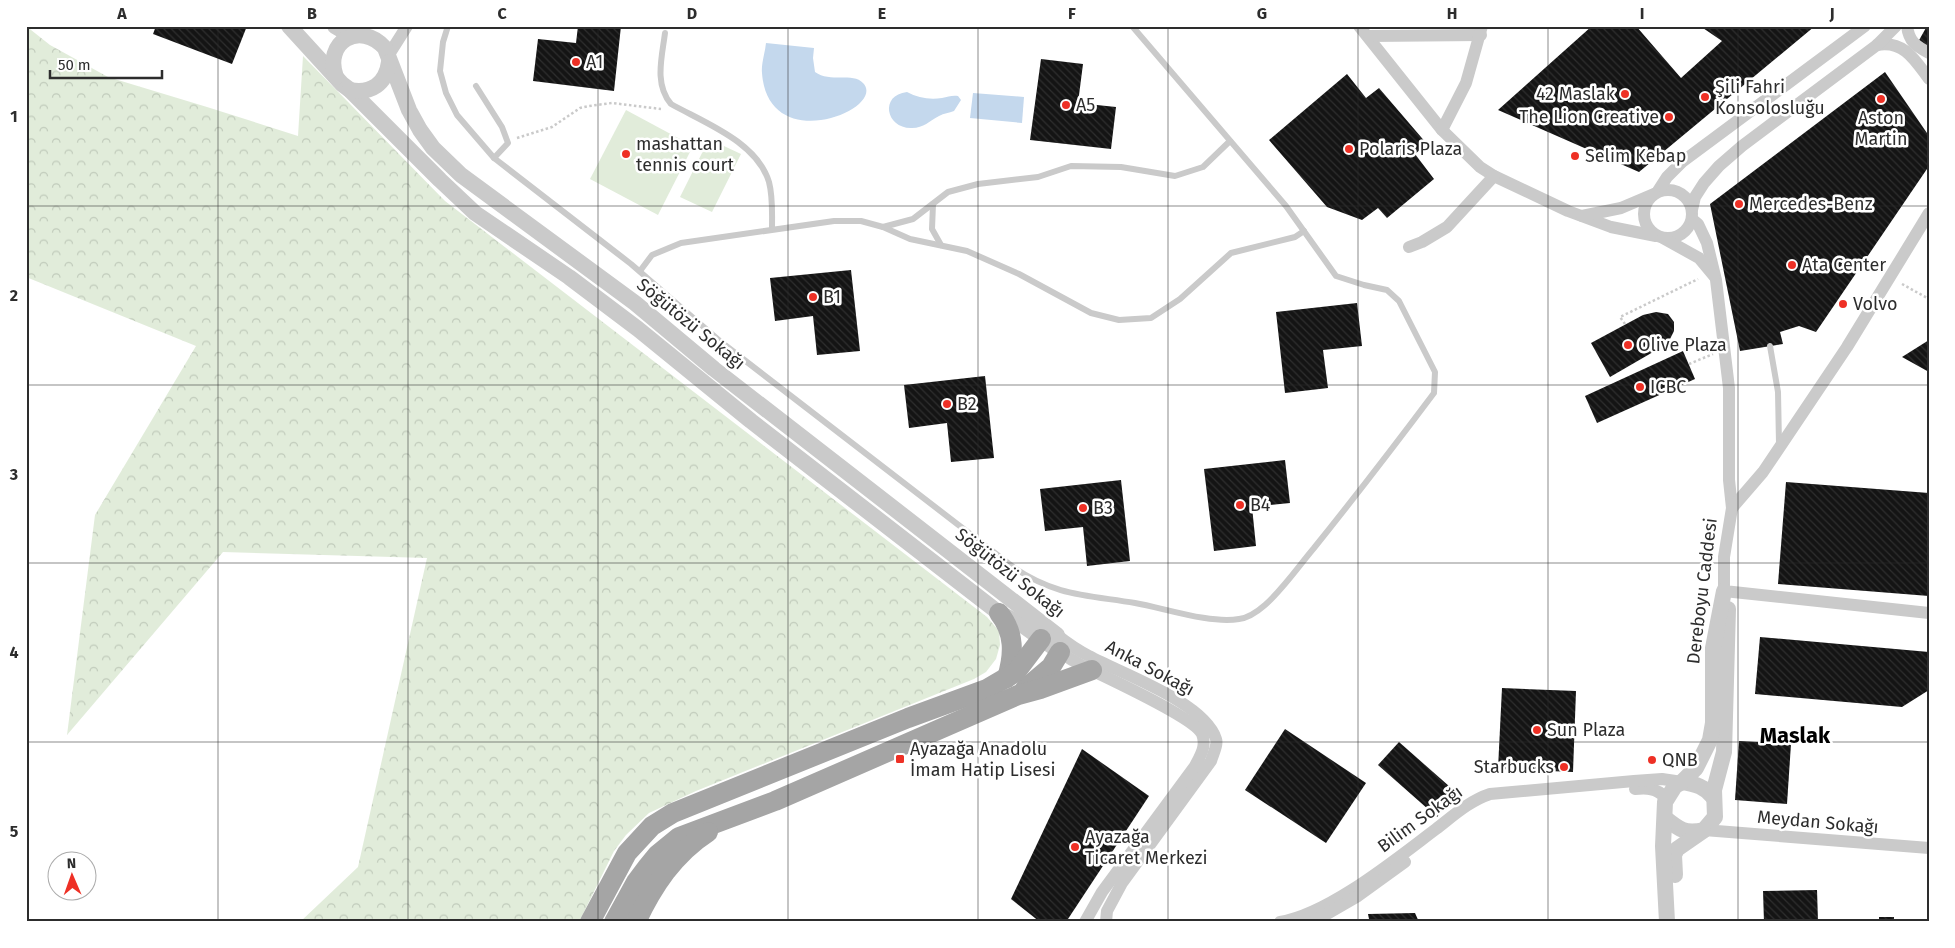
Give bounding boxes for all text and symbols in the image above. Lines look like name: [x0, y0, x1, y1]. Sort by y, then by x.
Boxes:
text: A: [116, 4, 127, 23]
text: B: [307, 4, 317, 23]
text: C: [497, 4, 507, 23]
text: D: [687, 4, 697, 23]
text: E: [878, 4, 886, 23]
text: F: [1068, 4, 1076, 23]
text: G: [1257, 4, 1267, 23]
text: H: [1447, 4, 1457, 23]
text: I: [1640, 4, 1644, 23]
text: J: [1828, 4, 1835, 23]
scale bar: [50, 48, 162, 80]
place label: A1: [586, 51, 603, 73]
text: 50 m: [58, 56, 91, 74]
marker: A1: [570, 56, 582, 68]
place label: Şili Fahri Konsolosluğu: [1715, 76, 1825, 119]
place label: 42 Maslak: [1536, 83, 1616, 105]
marker: 42 Maslak: [1619, 88, 1631, 100]
marker: Şili Fahri Konsolosluğu: [1699, 91, 1711, 103]
marker: Aston Martin: [1875, 93, 1887, 105]
place label: A5: [1076, 94, 1095, 116]
marker: A5: [1060, 99, 1072, 111]
place label: The Lion Creative: [1519, 106, 1659, 128]
text: 1: [10, 107, 18, 126]
place label: Aston Martin: [1855, 107, 1907, 150]
marker: The Lion Creative: [1663, 111, 1675, 123]
place label: mashattan tennis court: [636, 133, 735, 176]
place label: Polaris Plaza: [1359, 138, 1462, 160]
marker: Polaris Plaza: [1343, 143, 1355, 155]
place label: Selim Kebap: [1585, 145, 1686, 167]
marker: mashattan tennis court: [620, 148, 632, 160]
marker: Selim Kebap: [1569, 150, 1581, 162]
place label: Mercedes-Benz: [1749, 193, 1873, 215]
marker: Mercedes-Benz: [1733, 198, 1745, 210]
place label: Ata Center: [1802, 254, 1886, 276]
marker: Ata Center: [1786, 259, 1798, 271]
street label: Söğütözü Sokağı: [632, 274, 750, 374]
text: 2: [10, 286, 18, 305]
place label: B1: [823, 286, 841, 308]
marker: B1: [807, 291, 819, 303]
place label: Volvo: [1853, 293, 1897, 315]
marker: Volvo: [1837, 298, 1849, 310]
place label: Olive Plaza: [1638, 334, 1727, 356]
marker: Olive Plaza: [1622, 339, 1634, 351]
place label: ICBC: [1650, 376, 1686, 398]
marker: ICBC: [1634, 381, 1646, 393]
place label: B2: [957, 393, 977, 415]
marker: B2: [941, 398, 953, 410]
text: 3: [9, 465, 18, 484]
place label: B4: [1250, 494, 1271, 516]
place label: B3: [1093, 497, 1113, 519]
marker: B4: [1234, 499, 1246, 511]
marker: B3: [1077, 502, 1089, 514]
street label: Dereboyu Caddesi: [1682, 517, 1722, 665]
street label: Söğütözü Sokağı: [951, 523, 1069, 623]
street label: Anka Sokağı: [1102, 635, 1198, 701]
text: 4: [9, 643, 19, 662]
place label: Sun Plaza: [1547, 719, 1625, 741]
district label: Maslak: [1760, 722, 1831, 749]
marker: Sun Plaza: [1531, 724, 1543, 736]
place label: Ayazağa Anadolu İmam Hatip Lisesi: [910, 738, 1056, 781]
place label: QNB: [1662, 749, 1698, 771]
marker: Ayazağa Anadolu İmam Hatip Lisesi: [894, 753, 906, 765]
marker: QNB: [1646, 754, 1658, 766]
place label: Starbucks: [1474, 756, 1554, 778]
marker: Starbucks: [1558, 761, 1570, 773]
street label: Bilim Sokağı: [1373, 781, 1467, 857]
street label: Meydan Sokağı: [1756, 806, 1880, 838]
text: 5: [10, 822, 19, 841]
place label: Ayazağa Ticaret Merkezi: [1085, 826, 1208, 869]
marker: Ayazağa Ticaret Merkezi: [1069, 841, 1081, 853]
north arrow: [48, 850, 98, 900]
text: N: [67, 855, 77, 872]

